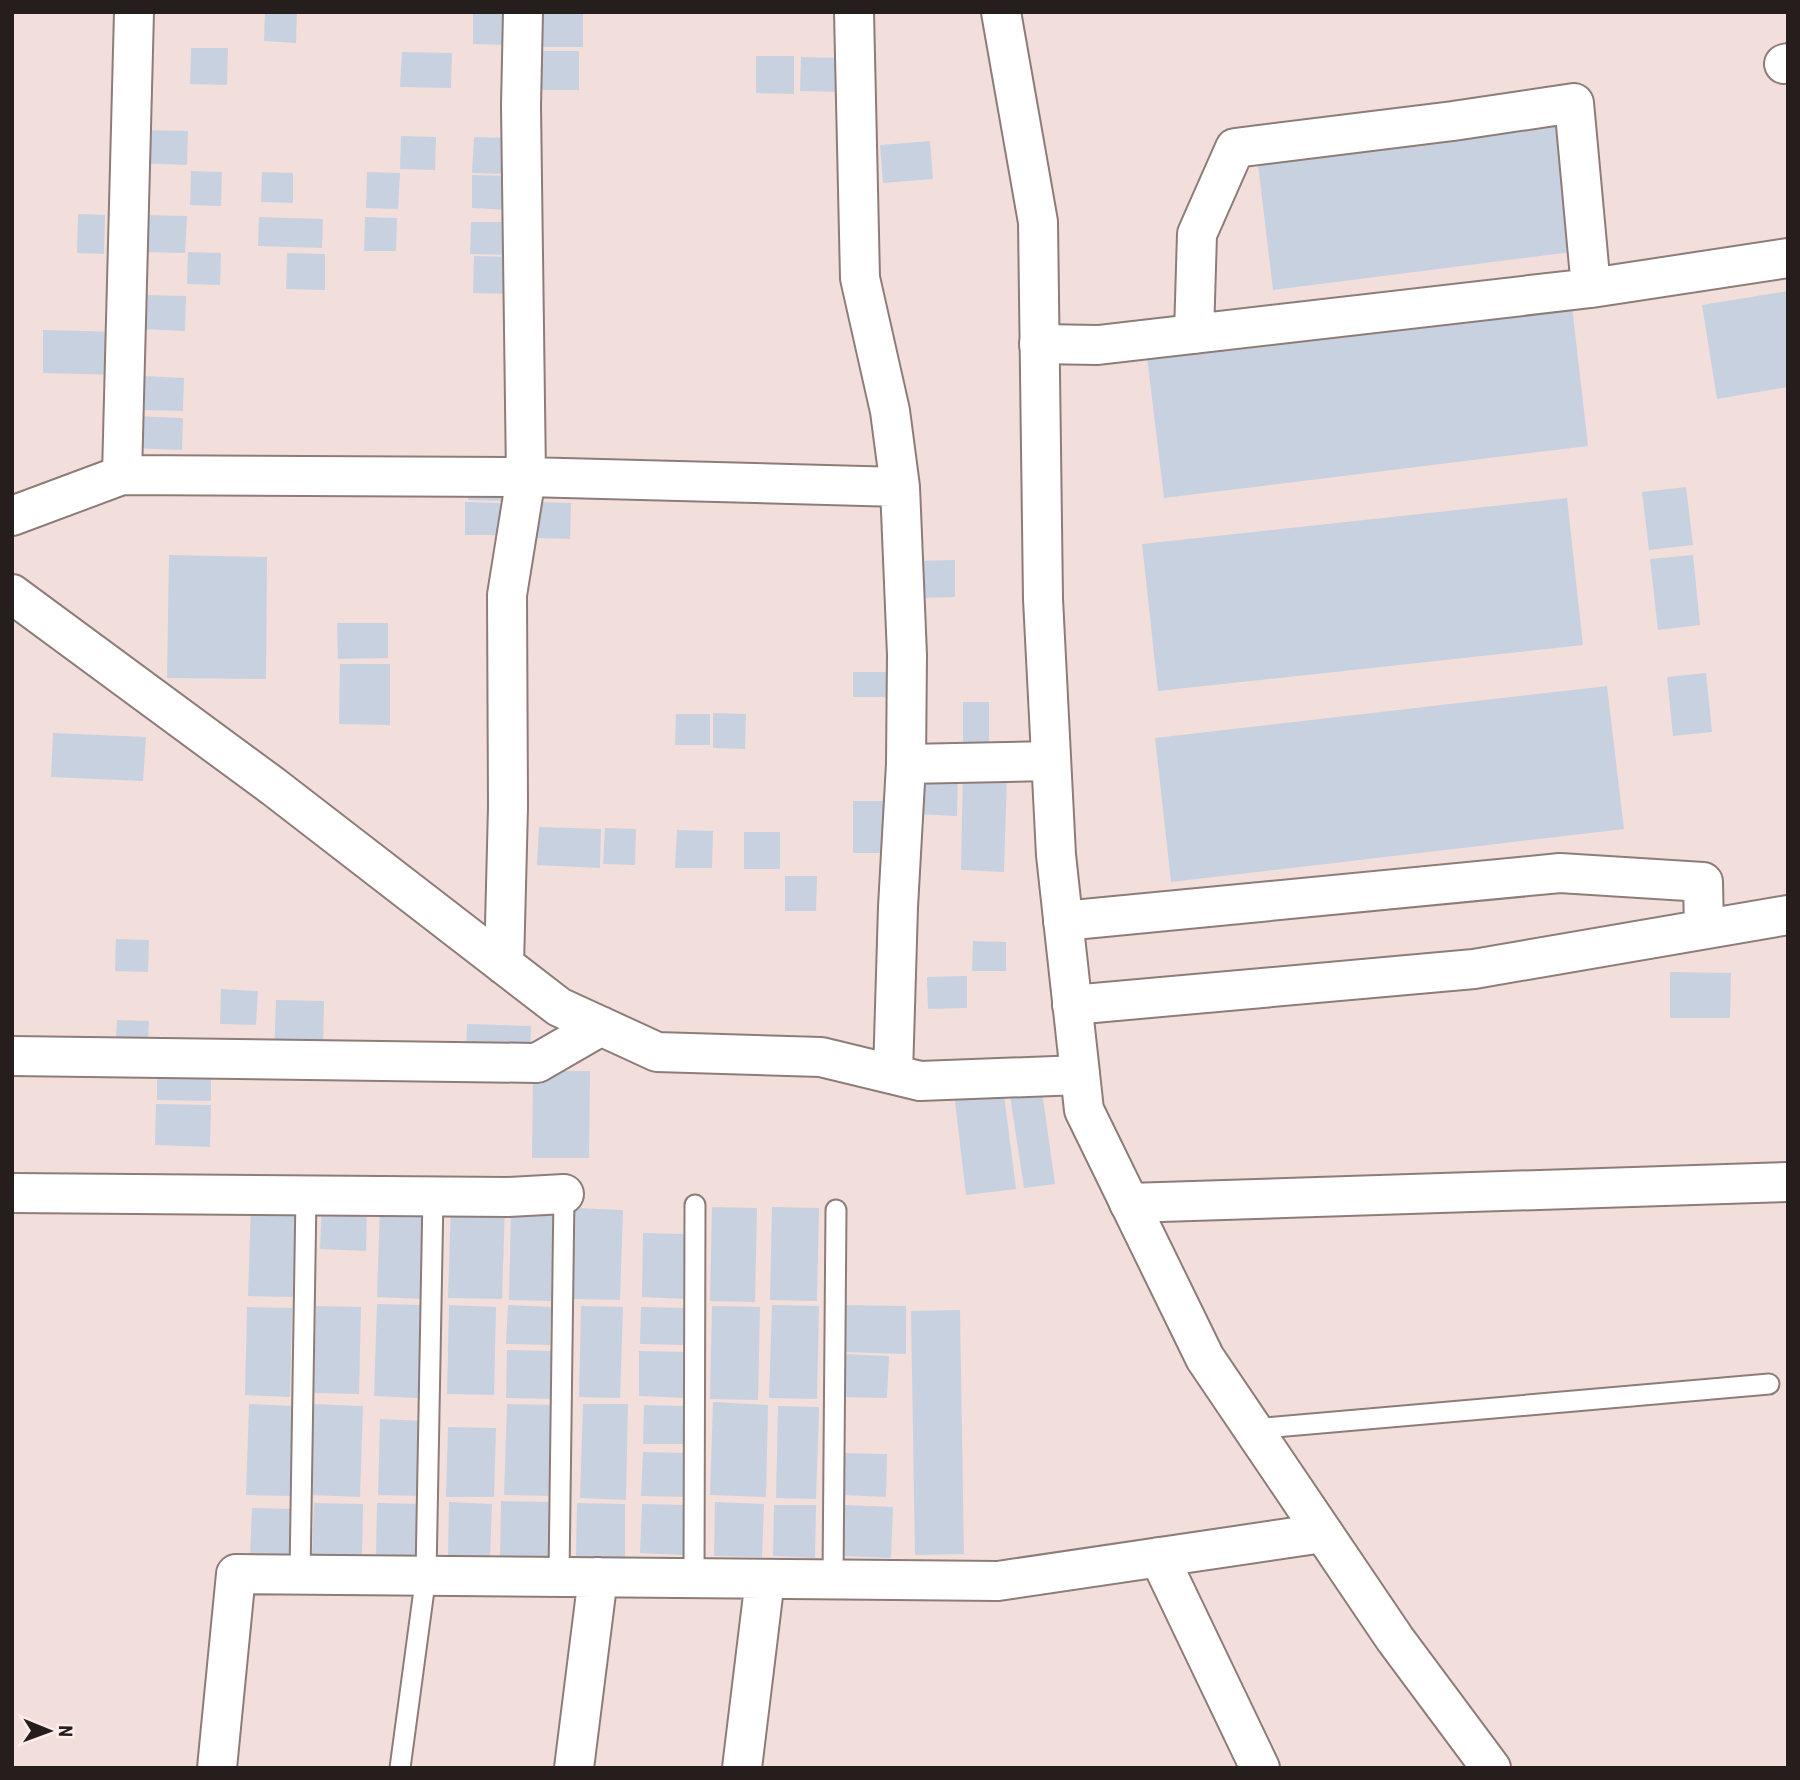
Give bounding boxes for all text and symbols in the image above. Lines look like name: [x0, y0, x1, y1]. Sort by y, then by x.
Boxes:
north arrow: [14, 1696, 84, 1766]
text: N: [54, 1725, 77, 1737]

